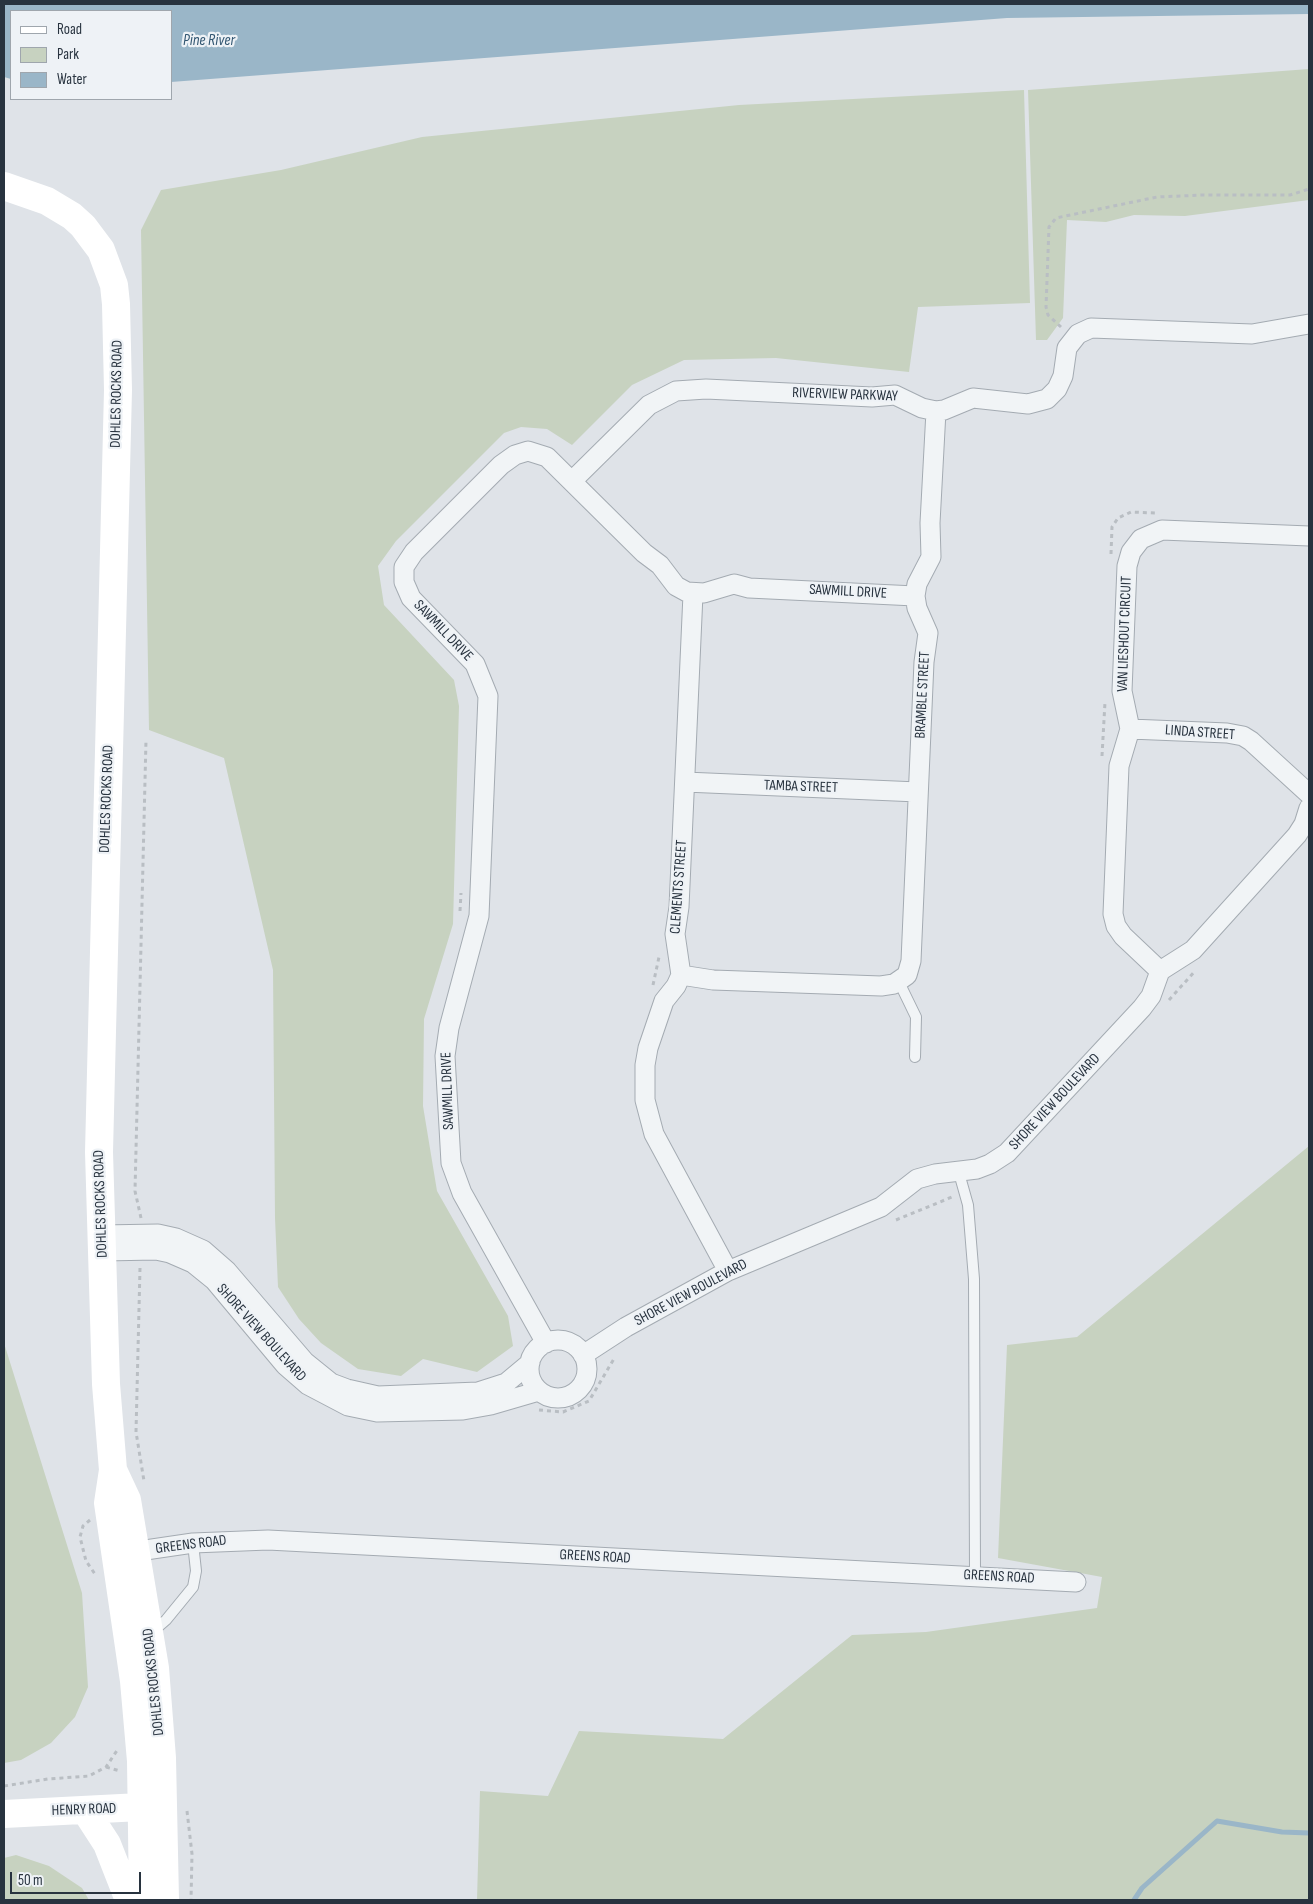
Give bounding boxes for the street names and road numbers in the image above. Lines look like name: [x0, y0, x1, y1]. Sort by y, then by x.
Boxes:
street label: DOHLES ROCKS ROAD: [107, 340, 127, 448]
street label: RIVERVIEW PARKWAY: [792, 384, 898, 406]
street label: VAN LIESHOUT CIRCUIT: [1114, 576, 1136, 692]
street label: SAWMILL DRIVE: [809, 581, 887, 603]
street label: SAWMILL DRIVE: [409, 597, 477, 665]
street label: BRAMBLE STREET: [912, 651, 934, 739]
street label: LINDA STREET: [1164, 722, 1236, 744]
street label: DOHLES ROCKS ROAD: [96, 745, 118, 853]
street label: TAMBA STREET: [764, 777, 838, 797]
street label: CLEMENTS STREET: [667, 839, 691, 935]
street label: SHORE VIEW BOULEVARD: [1006, 1050, 1104, 1154]
street label: SAWMILL DRIVE: [438, 1052, 458, 1130]
street label: DOHLES ROCKS ROAD: [90, 1150, 112, 1258]
street label: SHORE VIEW BOULEVARD: [631, 1256, 751, 1330]
street label: SHORE VIEW BOULEVARD: [212, 1280, 310, 1386]
street label: GREENS ROAD: [155, 1532, 227, 1558]
street label: GREENS ROAD: [559, 1546, 631, 1568]
street label: GREENS ROAD: [963, 1566, 1035, 1588]
street label: DOHLES ROCKS ROAD: [139, 1627, 169, 1737]
street label: HENRY ROAD: [51, 1800, 117, 1820]

